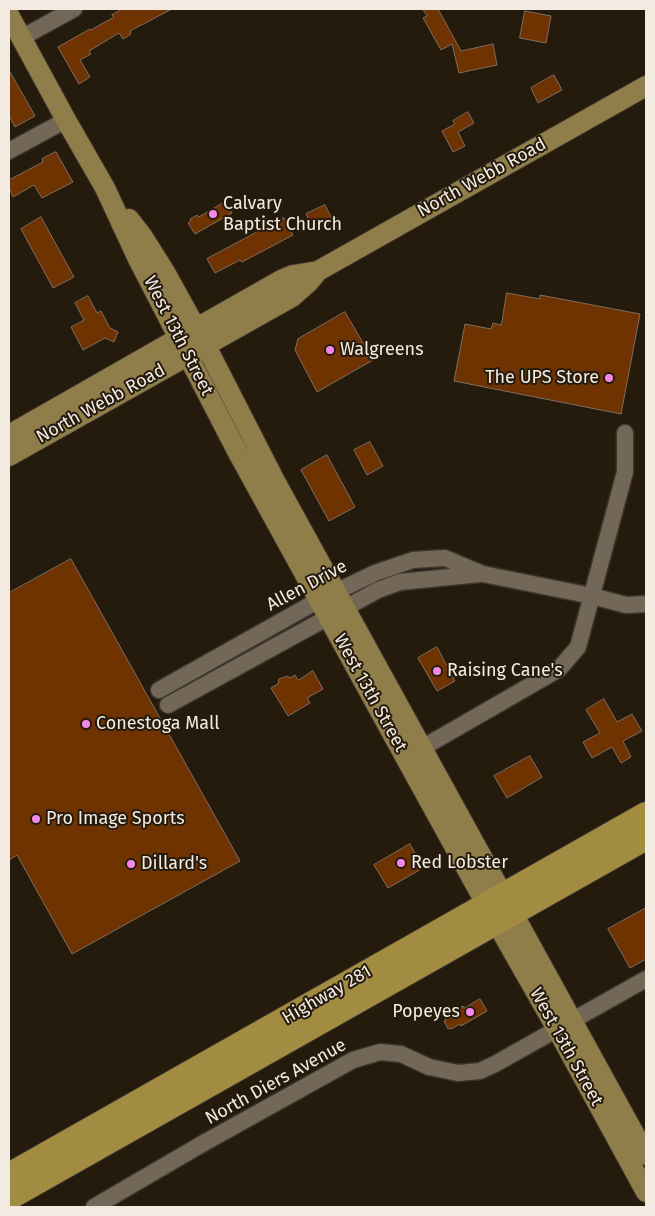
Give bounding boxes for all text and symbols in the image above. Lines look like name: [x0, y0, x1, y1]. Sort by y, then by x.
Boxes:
street label: North Webb Road: [414, 134, 550, 222]
place label: Calvary Baptist Church: [223, 193, 342, 235]
marker: Calvary Baptist Church: [207, 208, 219, 220]
street label: West 13th Street: [139, 272, 217, 400]
place label: Walgreens: [340, 339, 424, 361]
marker: Walgreens: [324, 344, 336, 356]
street label: North Webb Road: [33, 360, 169, 448]
place label: The UPS Store: [485, 367, 599, 389]
marker: The UPS Store: [603, 372, 615, 384]
street label: Allen Drive: [263, 556, 351, 616]
street label: West 13th Street: [329, 630, 411, 756]
place label: Raising Cane's: [447, 660, 563, 682]
marker: Raising Cane's: [431, 665, 443, 677]
place label: Conestoga Mall: [96, 713, 219, 735]
marker: Conestoga Mall: [80, 718, 92, 730]
place label: Pro Image Sports: [46, 808, 185, 830]
marker: Pro Image Sports: [30, 813, 42, 825]
place label: Red Lobster: [411, 852, 508, 874]
place label: Dillard's: [141, 853, 207, 875]
marker: Red Lobster: [395, 857, 407, 869]
marker: Dillard's: [125, 858, 137, 870]
street label: Highway 281: [279, 961, 375, 1029]
street label: West 13th Street: [525, 984, 607, 1110]
place label: Popeyes: [392, 1001, 460, 1023]
marker: Popeyes: [464, 1006, 476, 1018]
street label: North Diers Avenue: [202, 1034, 350, 1130]

